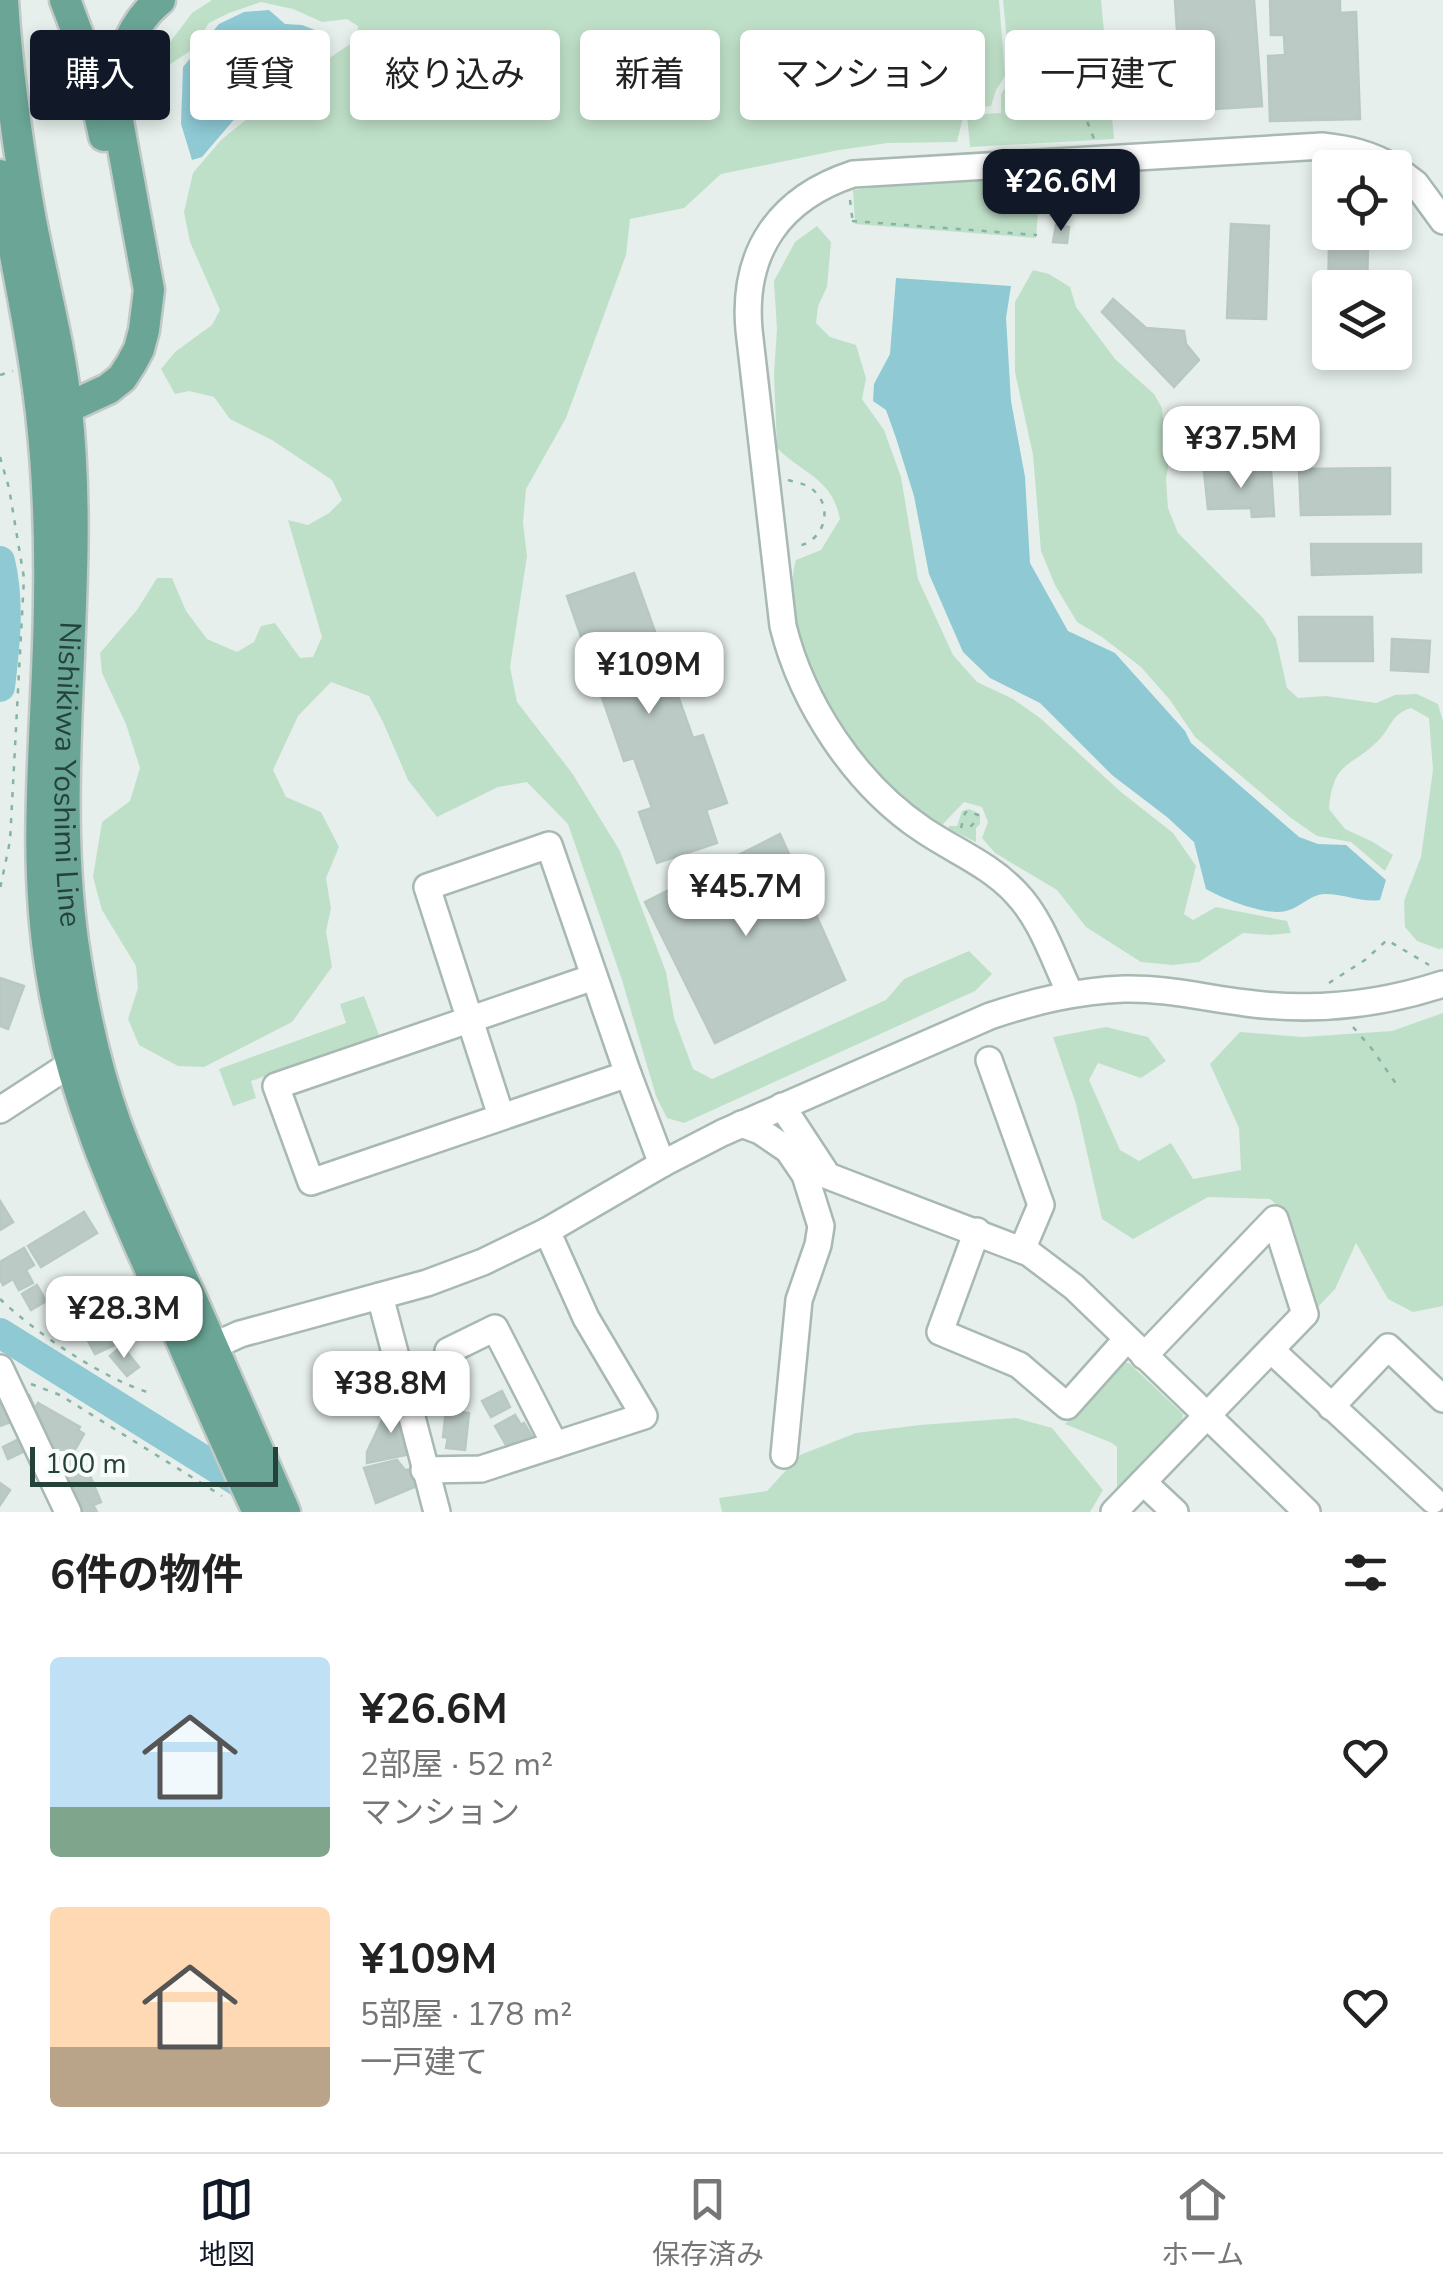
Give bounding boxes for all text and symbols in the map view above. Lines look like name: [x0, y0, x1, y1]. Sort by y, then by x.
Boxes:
chip: 購入: [30, 30, 170, 120]
chip: 賃貸: [190, 30, 330, 120]
chip: 絞り込み: [350, 30, 560, 120]
chip: 新着: [580, 30, 720, 120]
chip: マンション: [740, 30, 985, 120]
chip: 一戸建て: [1005, 30, 1215, 120]
pin: ¥26.6M: [980, 149, 1142, 234]
map controls: [1312, 150, 1412, 370]
button: locate: [1312, 150, 1412, 250]
text: ¥26.6M: [1005, 160, 1117, 203]
button: layers: [1312, 270, 1412, 370]
pin: ¥37.5M: [1160, 406, 1322, 491]
text: ¥37.5M: [1185, 417, 1297, 460]
street label: Nishikiwa Yoshimi Line: [44, 621, 91, 929]
pin: ¥109M: [579, 632, 719, 717]
text: ¥109M: [597, 643, 701, 686]
pin: ¥45.7M: [665, 854, 827, 939]
text: ¥45.7M: [690, 865, 802, 908]
pin: ¥28.3M: [43, 1276, 205, 1361]
text: ¥28.3M: [68, 1287, 180, 1330]
pin: ¥38.8M: [310, 1351, 472, 1436]
text: ¥38.8M: [335, 1362, 447, 1405]
scale bar: [30, 1442, 278, 1486]
text: 100 m: [45, 1445, 127, 1483]
icon: filters: [1338, 1545, 1393, 1600]
text: 6件の物件: [50, 1547, 243, 1604]
text: ¥26.6M: [360, 1681, 508, 1738]
icon: home: [130, 1697, 250, 1817]
icon: heart: [1338, 1730, 1393, 1785]
text: 2部屋 · 52 m²: [360, 1743, 553, 1786]
text: マンション: [360, 1791, 520, 1834]
text: ¥109M: [360, 1931, 497, 1988]
icon: home: [130, 1947, 250, 2067]
icon: heart: [1338, 1980, 1393, 2035]
text: 5部屋 · 178 m²: [360, 1993, 572, 2036]
text: 一戸建て: [360, 2041, 488, 2084]
tab: 地図: [199, 2172, 255, 2274]
tab: 保存済み: [652, 2172, 764, 2274]
tab: ホーム: [1161, 2172, 1244, 2274]

